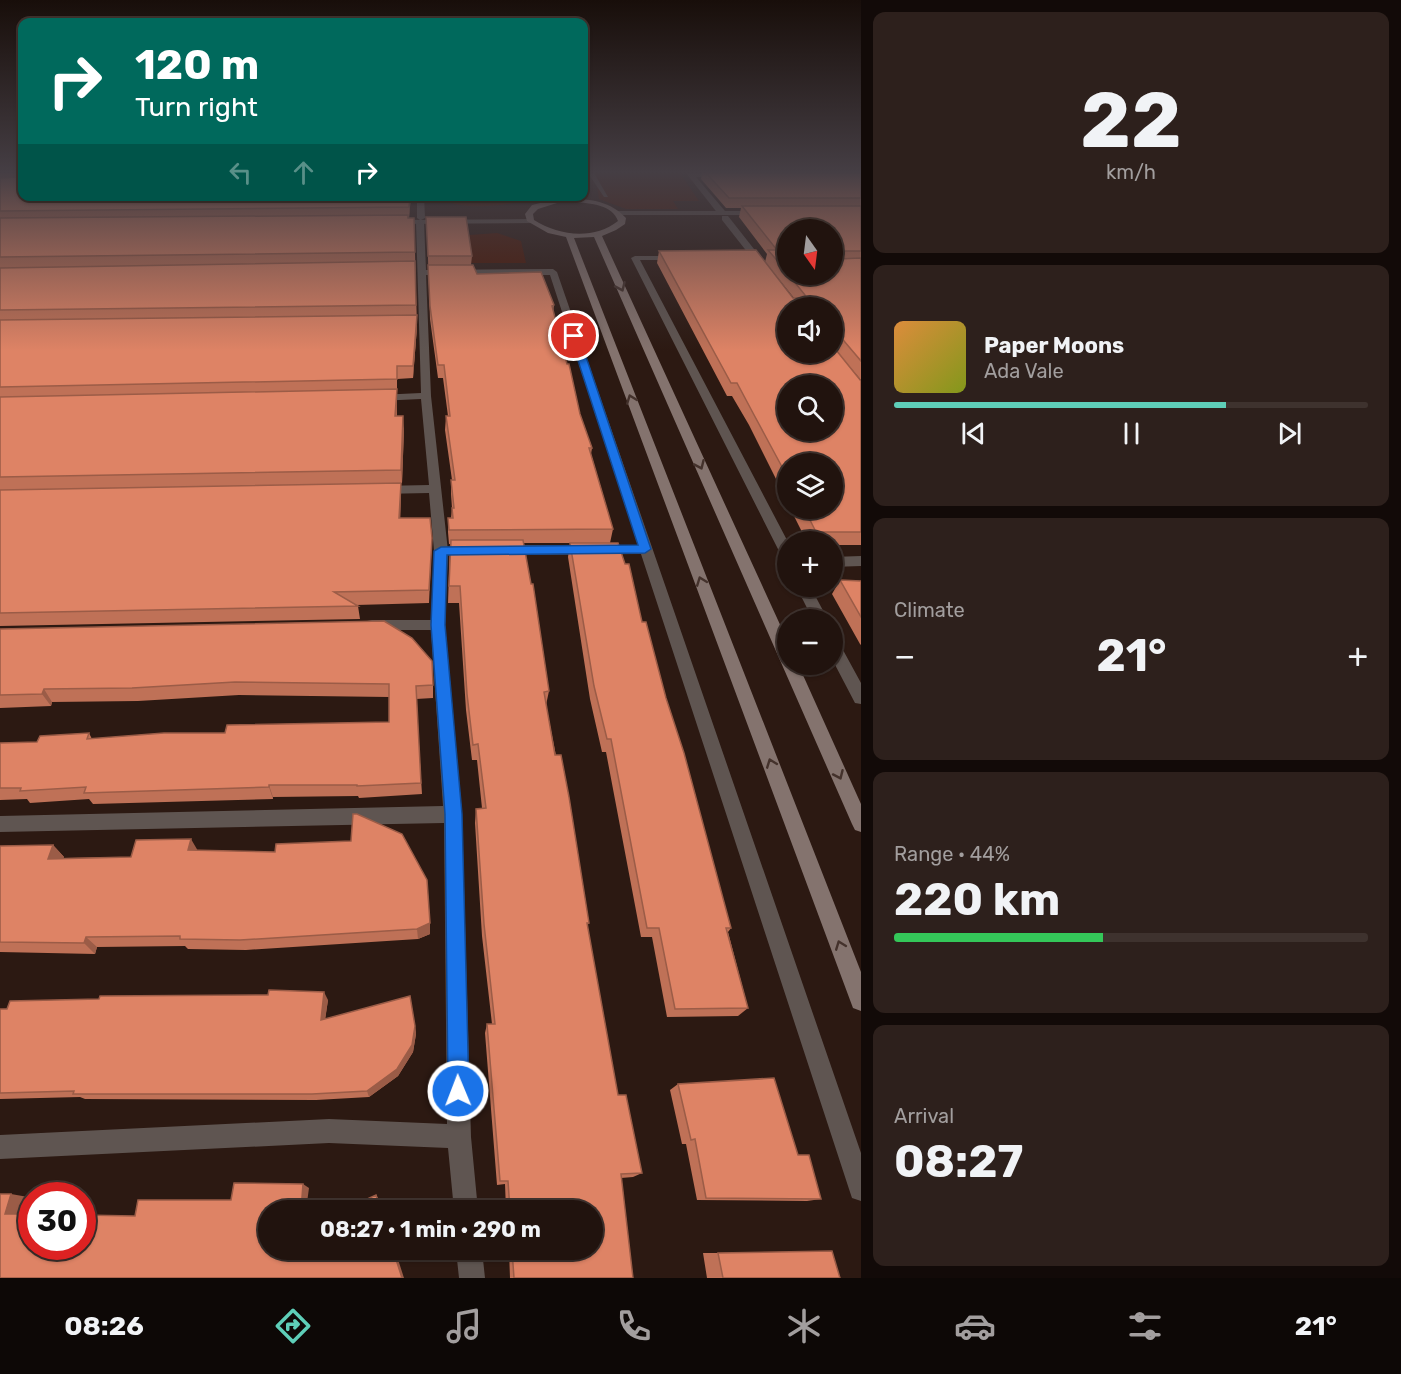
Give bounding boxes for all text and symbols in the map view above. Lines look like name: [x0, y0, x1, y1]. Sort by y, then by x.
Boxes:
text: 120 m: [135, 40, 259, 90]
icon: right: [36, 42, 114, 120]
text: 22: [1080, 74, 1182, 167]
text: Turn right: [135, 91, 258, 123]
icon: left: [224, 156, 257, 189]
icon: ahead: [287, 156, 320, 189]
icon: right: [350, 156, 383, 189]
text: km/h: [1106, 160, 1156, 184]
north arrow: [777, 219, 843, 285]
map controls: [777, 219, 843, 675]
one-way arrow: [613, 281, 625, 292]
button: sound: [777, 297, 843, 363]
pin: [548, 310, 599, 361]
icon: arrive: [557, 319, 590, 352]
text: Paper Moons: [984, 332, 1124, 359]
text: Ada Vale: [984, 359, 1064, 383]
button: search: [777, 375, 843, 441]
one-way arrow: [626, 394, 639, 404]
icon: previous: [957, 417, 990, 450]
icon: pause: [1115, 417, 1148, 450]
icon: next: [1273, 417, 1306, 450]
button: layers: [777, 453, 843, 519]
one-way arrow: [693, 459, 705, 470]
button: +: [777, 531, 843, 597]
one-way arrow: [696, 576, 708, 587]
text: Climate: [894, 598, 965, 622]
button: −: [777, 609, 843, 675]
text: 21°: [1096, 629, 1167, 682]
text: −: [894, 636, 915, 675]
text: +: [1347, 636, 1368, 675]
one-way arrow: [765, 758, 778, 769]
one-way arrow: [832, 769, 844, 780]
text: Range · 44%: [894, 842, 1010, 866]
text: 220 km: [894, 873, 1060, 926]
one-way arrow: [835, 940, 847, 951]
position arrow: [426, 1059, 490, 1123]
text: Arrival: [894, 1104, 954, 1128]
text: 08:27: [894, 1135, 1023, 1188]
speed limit sign: 30: [18, 1182, 96, 1260]
text: 08:27 · 1 min · 290 m: [320, 1216, 541, 1243]
icon: directions: [272, 1305, 314, 1347]
icon: music: [443, 1305, 485, 1347]
icon: phone: [613, 1305, 655, 1347]
icon: climate: [783, 1305, 825, 1347]
icon: car: [954, 1305, 996, 1347]
icon: filters: [1124, 1305, 1166, 1347]
text: 08:26: [64, 1310, 144, 1342]
text: 21°: [1295, 1310, 1337, 1342]

